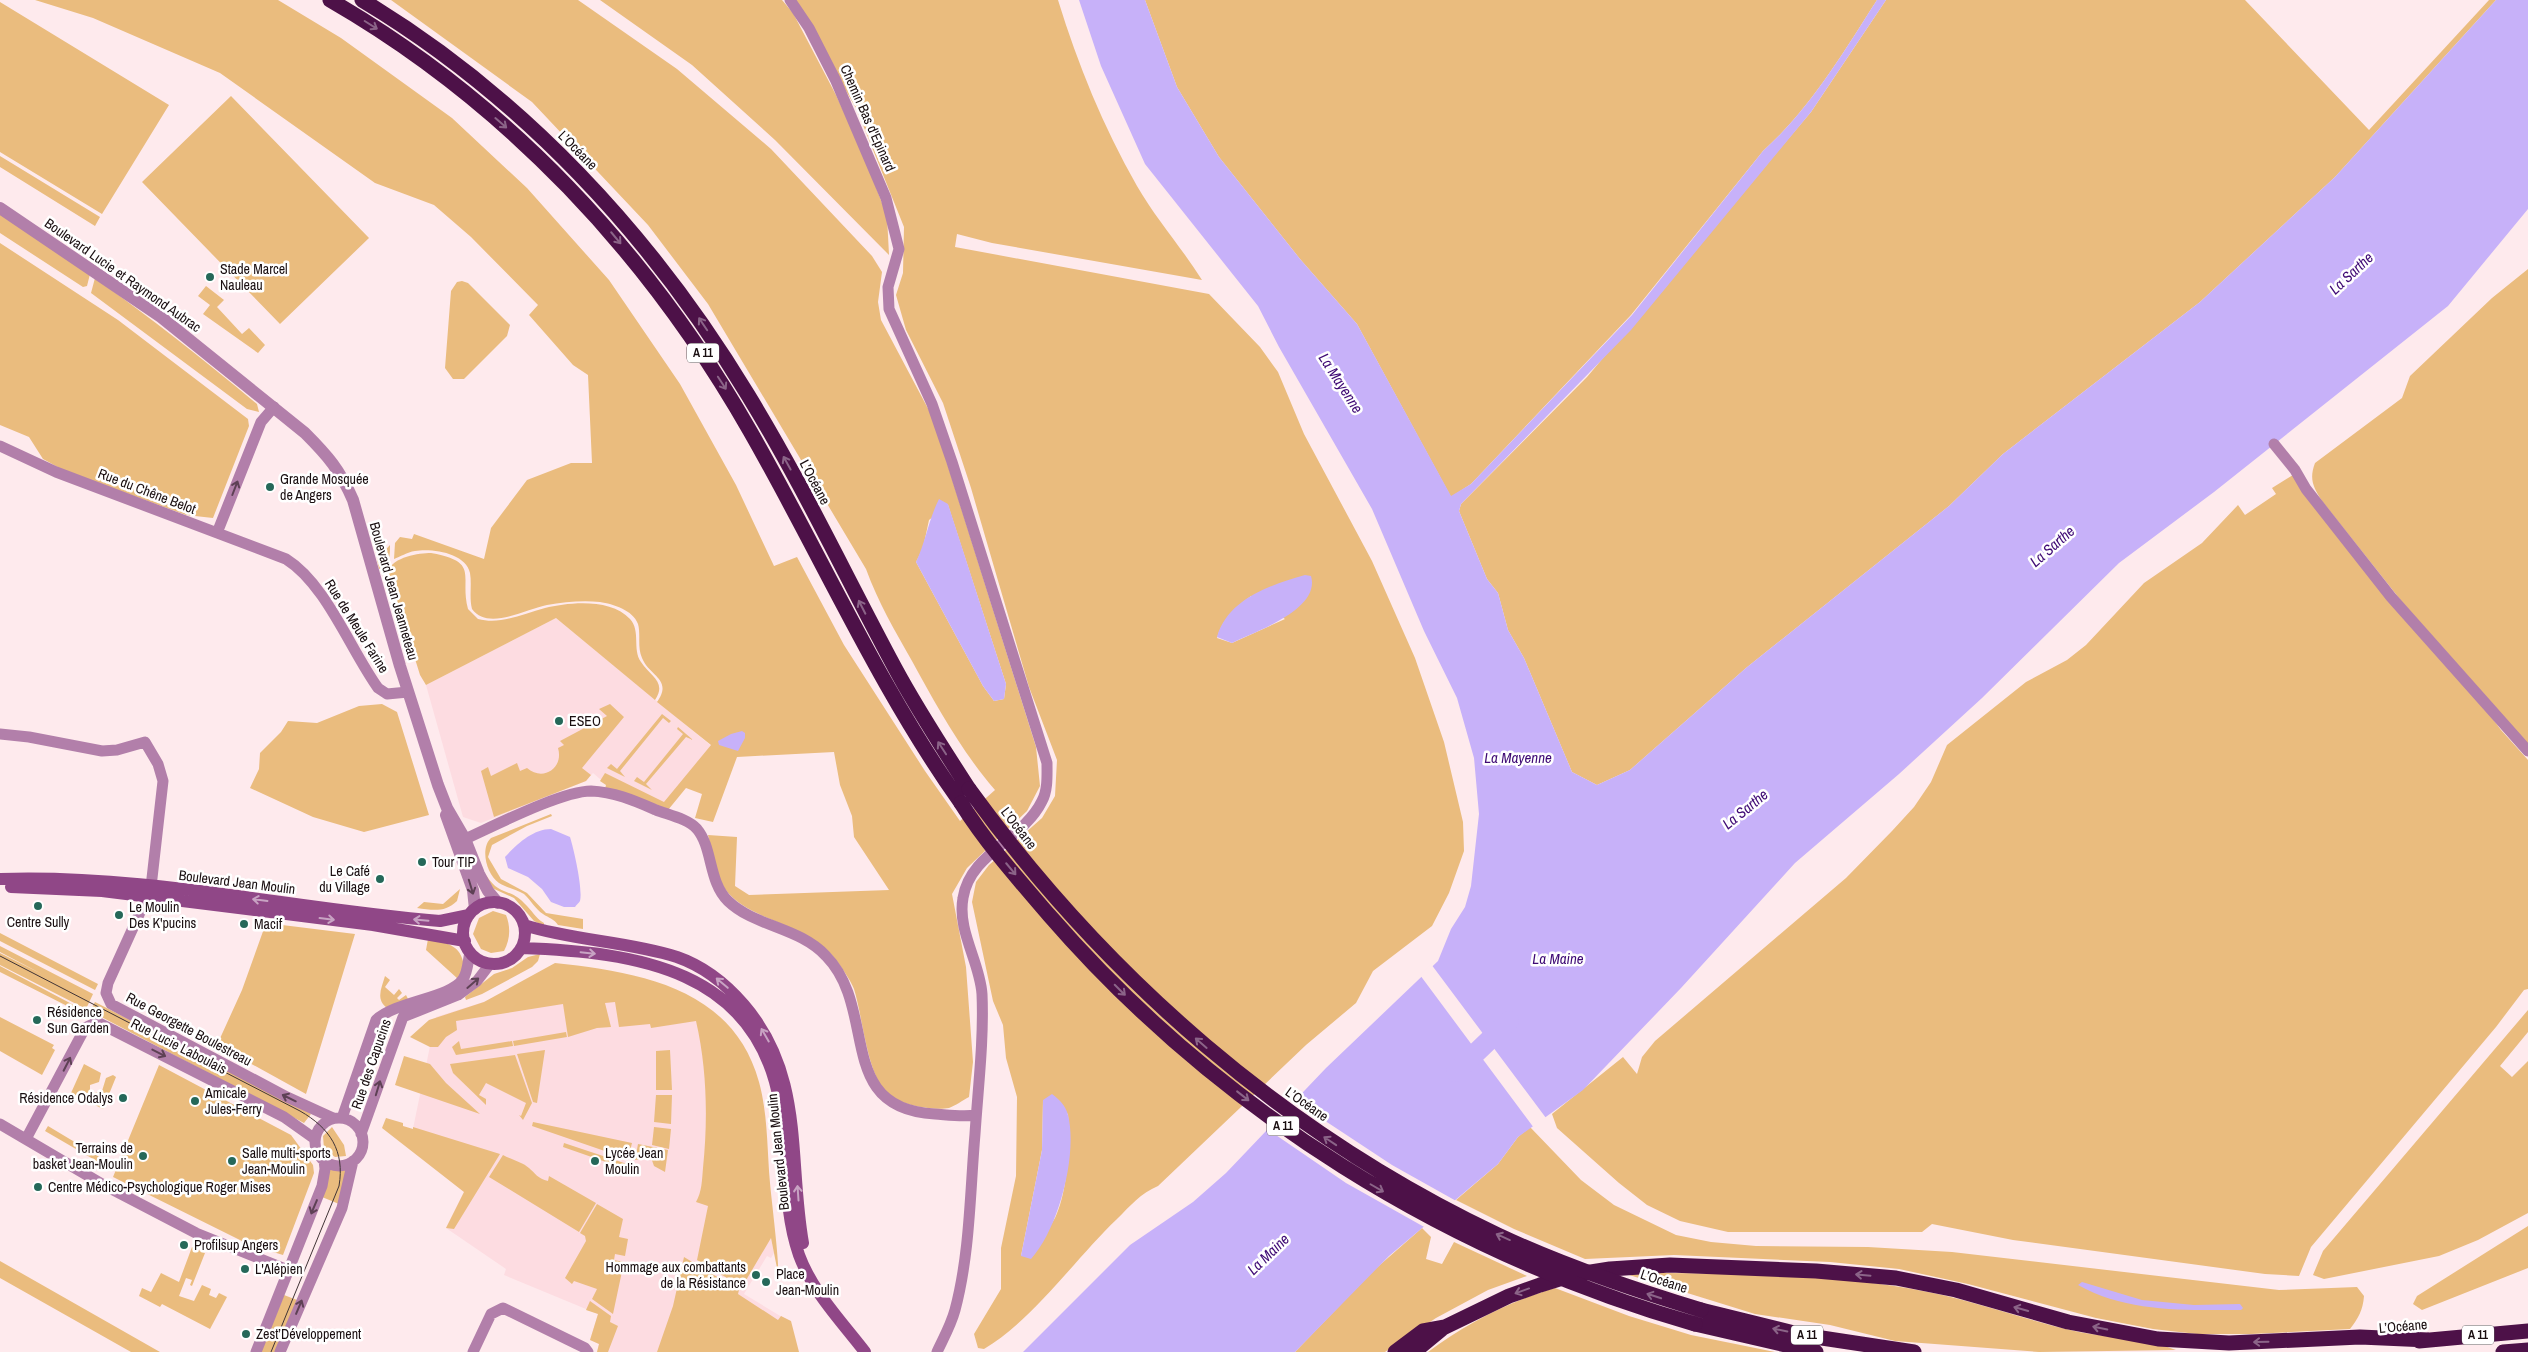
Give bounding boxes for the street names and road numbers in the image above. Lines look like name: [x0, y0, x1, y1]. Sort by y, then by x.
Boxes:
street label: Chemin Bas d'Epinard: [836, 62, 900, 174]
street label: L’Océane: [554, 126, 602, 174]
street label: Boulevard Lucie et Raymond Aubrac: [41, 214, 205, 336]
road number: A 11: [687, 343, 719, 362]
street label: L’Océane: [796, 456, 834, 508]
street label: Rue du Chêne Belot: [96, 464, 198, 518]
street label: Boulevard Jean Jeanneteau: [366, 520, 422, 662]
street label: Rue de Meule Farine: [321, 576, 393, 676]
street label: L’Océane: [997, 803, 1041, 853]
street label: Boulevard Jean Moulin: [178, 866, 296, 898]
street label: Rue Georgette Boulestreau: [123, 988, 255, 1070]
street label: Rue Lucie Laboulais: [128, 1014, 230, 1078]
street label: Rue des Capucins: [347, 1016, 395, 1112]
street label: L’Océane: [1282, 1083, 1332, 1125]
street label: Boulevard Jean Moulin: [763, 1093, 793, 1211]
road number: A 11: [1267, 1116, 1299, 1136]
street label: L’Océane: [1638, 1265, 1690, 1297]
street label: L’Océane: [2378, 1315, 2428, 1337]
road number: A 11: [1791, 1326, 1823, 1344]
road number: A 11: [2462, 1326, 2494, 1344]

